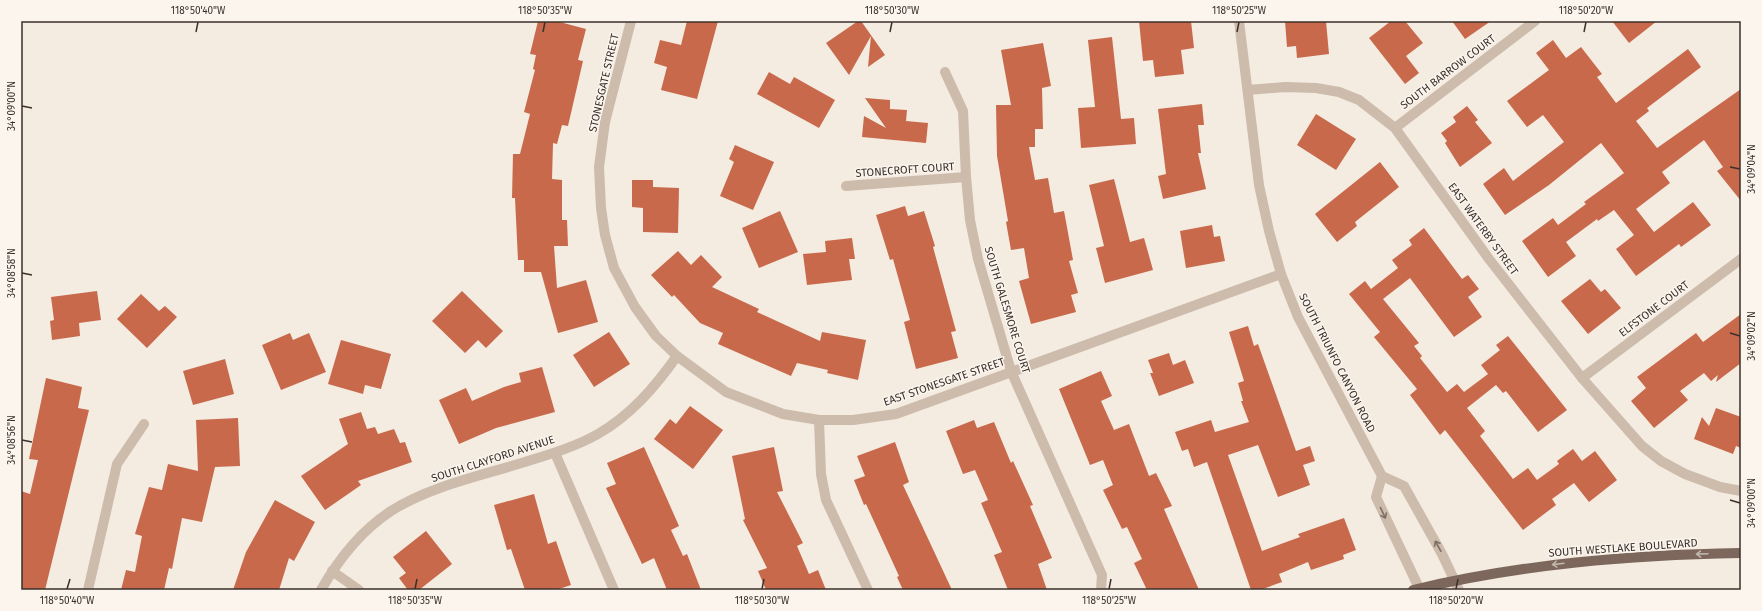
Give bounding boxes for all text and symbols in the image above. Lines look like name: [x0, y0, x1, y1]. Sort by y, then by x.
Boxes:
text: 118°50'40"W: [171, 5, 226, 17]
text: 118°50'35"W: [518, 5, 573, 17]
text: 118°50'30"W: [865, 5, 920, 17]
text: 118°50'25"W: [1212, 5, 1267, 17]
text: 118°50'20"W: [1559, 5, 1614, 17]
street label: STONESGATE STREET: [586, 32, 622, 134]
street label: SOUTH BARROW COURT: [1398, 32, 1498, 112]
text: 34°09'00"N: [6, 81, 18, 131]
text: 34°09'04"N: [1746, 144, 1758, 194]
street label: STONECROFT COURT: [855, 160, 955, 180]
street label: EAST WATERBY STREET: [1445, 180, 1521, 278]
street label: SOUTH GALESMORE COURT: [982, 245, 1033, 375]
text: 34°08'58"N: [6, 248, 18, 298]
street label: ELFSTONE COURT: [1616, 278, 1692, 340]
street label: SOUTH TRIUNFO CANYON ROAD: [1296, 291, 1378, 435]
text: 34°09'02"N: [1746, 311, 1758, 361]
street label: EAST STONESGATE STREET: [882, 355, 1007, 409]
text: 34°08'56"N: [6, 415, 18, 465]
street label: SOUTH CLAYFORD AVENUE: [430, 433, 556, 485]
text: 34°09'00"N: [1746, 478, 1758, 528]
one-way arrow: [1380, 506, 1387, 518]
street label: SOUTH WESTLAKE BOULEVARD: [1548, 536, 1698, 560]
one-way arrow: [1434, 540, 1441, 552]
one-way arrow: [1696, 550, 1709, 558]
one-way arrow: [1552, 560, 1565, 568]
text: 118°50'40"W: [40, 595, 95, 607]
text: 118°50'35"W: [388, 595, 443, 607]
text: 118°50'30"W: [735, 595, 790, 607]
text: 118°50'25"W: [1082, 595, 1137, 607]
text: 118°50'20"W: [1429, 595, 1484, 607]

